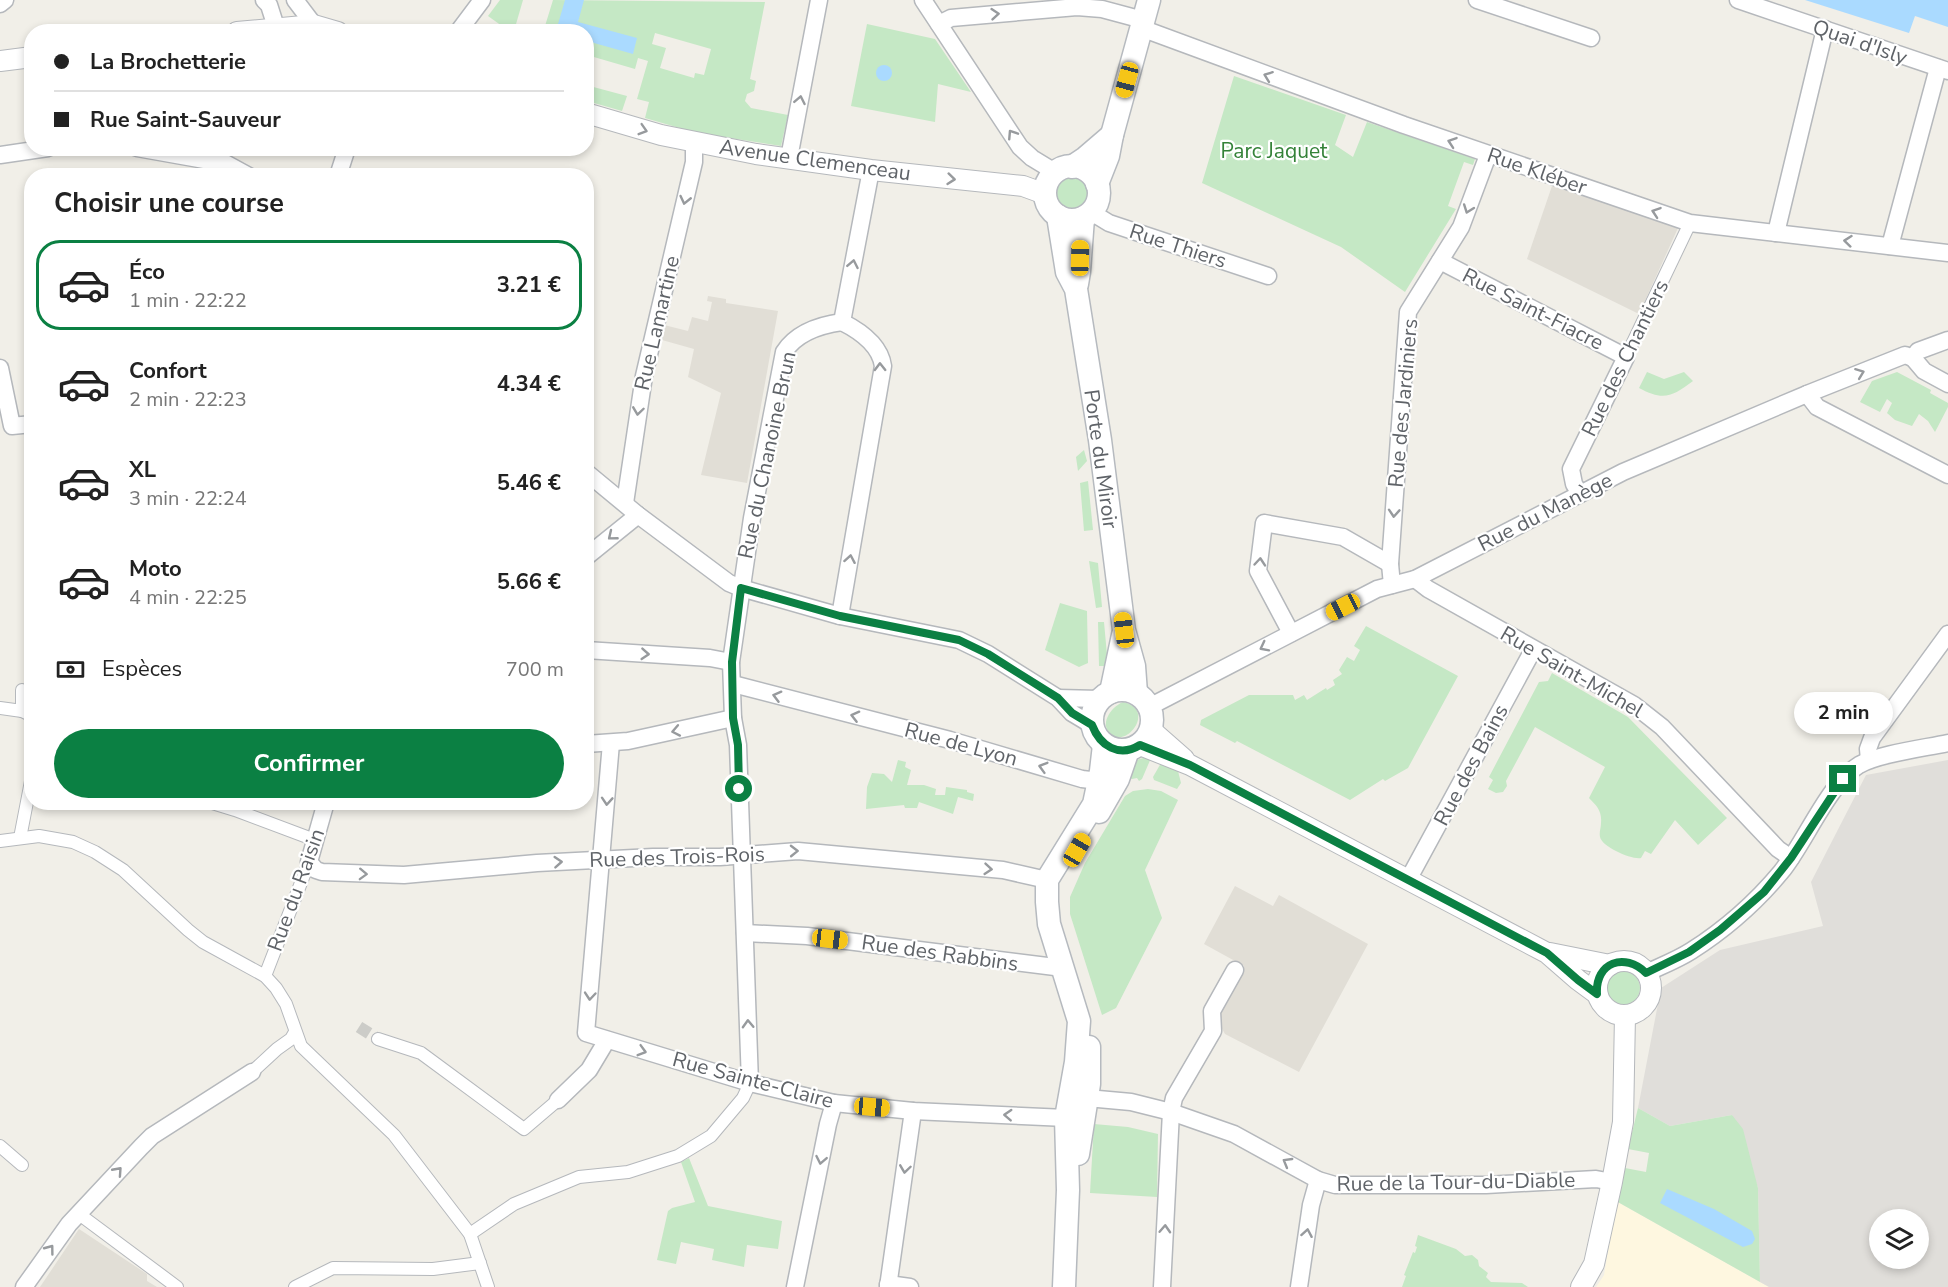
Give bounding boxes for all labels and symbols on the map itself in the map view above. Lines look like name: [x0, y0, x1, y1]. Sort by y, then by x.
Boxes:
one-way arrow: [991, 8, 1000, 21]
street label: Quai d'Isly: [1809, 13, 1911, 71]
car: [1114, 60, 1140, 100]
one-way arrow: [1264, 70, 1274, 83]
one-way arrow: [793, 96, 805, 105]
one-way arrow: [637, 123, 648, 135]
one-way arrow: [1008, 130, 1019, 141]
street label: Avenue Clemenceau: [718, 133, 912, 187]
park label: Parc Jaquet: [1221, 137, 1328, 165]
one-way arrow: [1447, 137, 1458, 150]
street label: Rue Kléber: [1483, 141, 1591, 201]
one-way arrow: [946, 172, 955, 184]
one-way arrow: [679, 195, 692, 205]
one-way arrow: [1463, 203, 1475, 214]
one-way arrow: [1651, 206, 1662, 219]
street label: Rue Thiers: [1126, 217, 1230, 275]
one-way arrow: [1844, 235, 1853, 248]
car: [1071, 240, 1089, 276]
street label: Rue Lamartine: [628, 253, 686, 393]
one-way arrow: [846, 260, 859, 270]
street label: Rue Saint-Fiacre: [1458, 261, 1608, 357]
street label: Rue des Chantiers: [1575, 275, 1675, 441]
street label: Rue des Jardiniers: [1382, 317, 1424, 489]
street label: Rue du Chanoine Brun: [731, 349, 803, 561]
one-way arrow: [874, 362, 887, 371]
one-way arrow: [1854, 368, 1865, 381]
street label: Porte du Miroir: [1077, 388, 1125, 531]
one-way arrow: [633, 407, 645, 416]
street label: Rue du Manège: [1473, 466, 1617, 558]
one-way arrow: [1388, 509, 1401, 518]
one-way arrow: [608, 529, 619, 540]
one-way arrow: [843, 554, 855, 563]
one-way arrow: [1253, 557, 1266, 566]
car: [1323, 591, 1363, 623]
car: [1113, 611, 1135, 649]
street label: Rue Saint-Michel: [1495, 620, 1649, 725]
one-way arrow: [1259, 640, 1270, 651]
one-way arrow: [640, 647, 649, 660]
one-way arrow: [773, 690, 783, 703]
callout: 2 min: [1794, 692, 1892, 734]
street label: Rue des Bains: [1427, 699, 1515, 831]
one-way arrow: [850, 710, 860, 723]
street label: Rue de Lyon: [901, 715, 1021, 773]
one-way arrow: [671, 724, 681, 737]
one-way arrow: [1038, 762, 1049, 774]
route end: [1829, 765, 1856, 792]
route start: [725, 775, 752, 802]
one-way arrow: [600, 797, 613, 806]
street label: Rue du Raisin: [261, 825, 331, 955]
car: [1060, 830, 1094, 870]
street label: Rue des Trois-Rois: [589, 840, 765, 874]
one-way arrow: [790, 845, 799, 858]
one-way arrow: [553, 856, 562, 869]
one-way arrow: [984, 862, 993, 875]
one-way arrow: [359, 867, 368, 880]
car: [811, 928, 849, 950]
street label: Rue des Rabbins: [860, 928, 1020, 978]
one-way arrow: [584, 991, 597, 1000]
one-way arrow: [742, 1020, 755, 1029]
one-way arrow: [636, 1044, 647, 1056]
street label: Rue Sainte-Claire: [669, 1045, 837, 1115]
car: [853, 1096, 891, 1118]
one-way arrow: [1003, 1108, 1012, 1121]
one-way arrow: [815, 1155, 828, 1165]
one-way arrow: [1283, 1158, 1293, 1169]
one-way arrow: [899, 1164, 911, 1173]
street label: Rue de la Tour-du-Diable: [1336, 1166, 1576, 1198]
one-way arrow: [111, 1167, 122, 1178]
one-way arrow: [1159, 1224, 1172, 1233]
one-way arrow: [1300, 1228, 1312, 1238]
one-way arrow: [43, 1245, 54, 1256]

